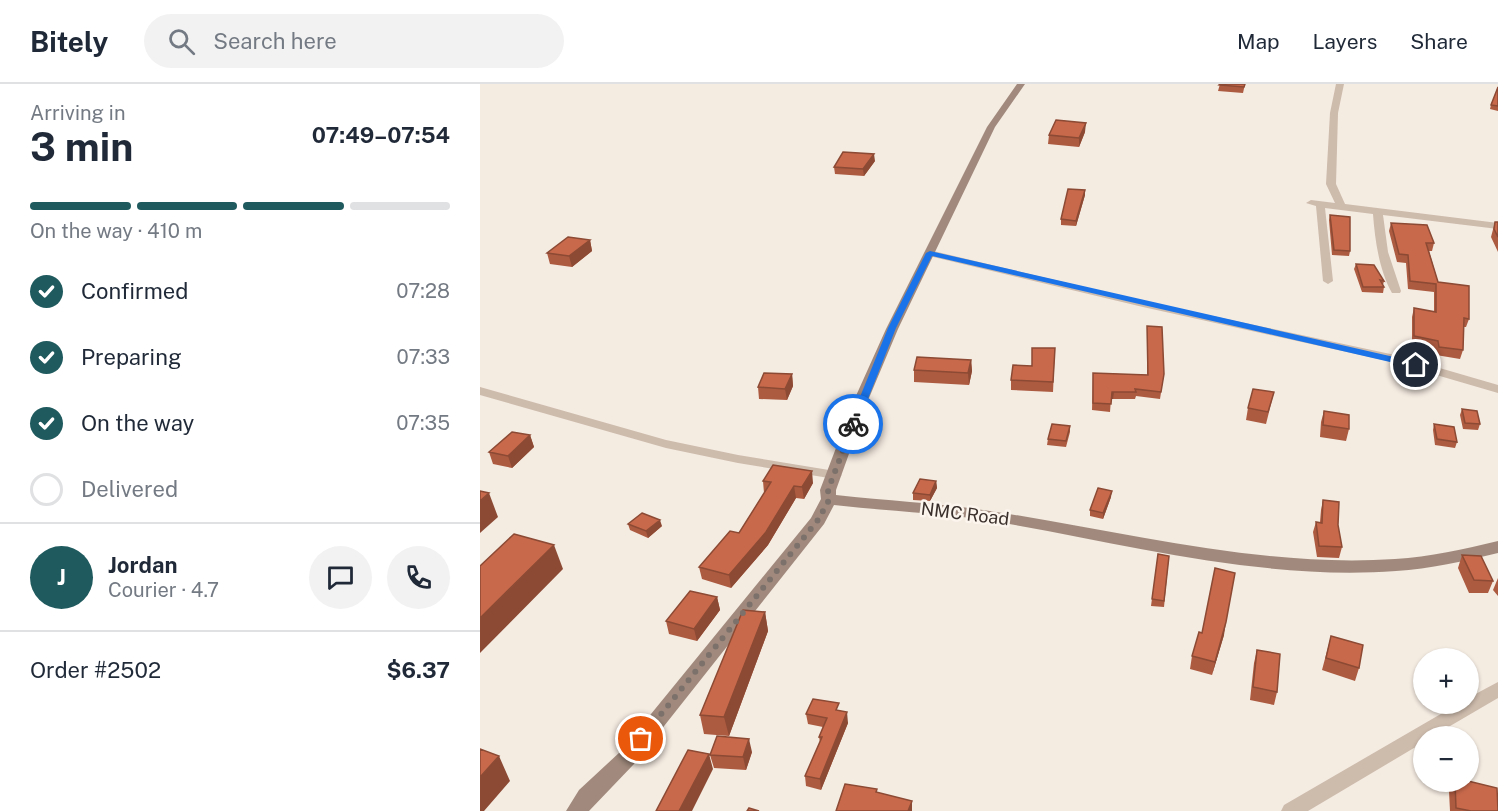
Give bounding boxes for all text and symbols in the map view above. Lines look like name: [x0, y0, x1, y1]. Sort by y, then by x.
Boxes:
search box: [144, 14, 564, 68]
text: Bitely: [30, 25, 108, 58]
icon: search: [165, 25, 198, 58]
text: Search here: [213, 28, 337, 54]
text: Map: [1237, 29, 1280, 54]
text: Layers: [1313, 29, 1377, 54]
text: Share: [1410, 29, 1468, 54]
text: Arriving in: [30, 101, 125, 125]
text: 07:49–07:54: [312, 122, 450, 148]
text: 3 min: [30, 124, 133, 170]
text: On the way · 410 m: [30, 219, 202, 243]
icon: check: [30, 275, 63, 308]
text: Confirmed: [81, 278, 188, 304]
text: 07:28: [396, 279, 450, 303]
pin: [1390, 339, 1441, 390]
icon: check: [30, 341, 63, 374]
text: Preparing: [81, 344, 182, 370]
text: 07:33: [397, 345, 450, 369]
icon: home: [1399, 348, 1432, 381]
courier: [823, 394, 883, 454]
icon: check: [30, 407, 63, 440]
icon: bike: [837, 408, 870, 441]
text: On the way: [81, 410, 194, 436]
text: 07:35: [396, 411, 450, 435]
text: Delivered: [81, 476, 178, 502]
street label: NMC Road: [920, 498, 1010, 529]
button: chat: [309, 546, 372, 609]
button: phone: [387, 546, 450, 609]
text: Jordan: [108, 552, 177, 578]
text: J: [57, 564, 66, 590]
text: Courier · 4.7: [108, 578, 219, 602]
map controls: [1413, 648, 1479, 792]
button: +: [1413, 648, 1479, 714]
text: Order #2502: [30, 657, 161, 683]
text: $6.37: [387, 657, 450, 683]
pin: [615, 713, 666, 764]
icon: bag: [624, 722, 657, 755]
button: −: [1413, 726, 1479, 792]

